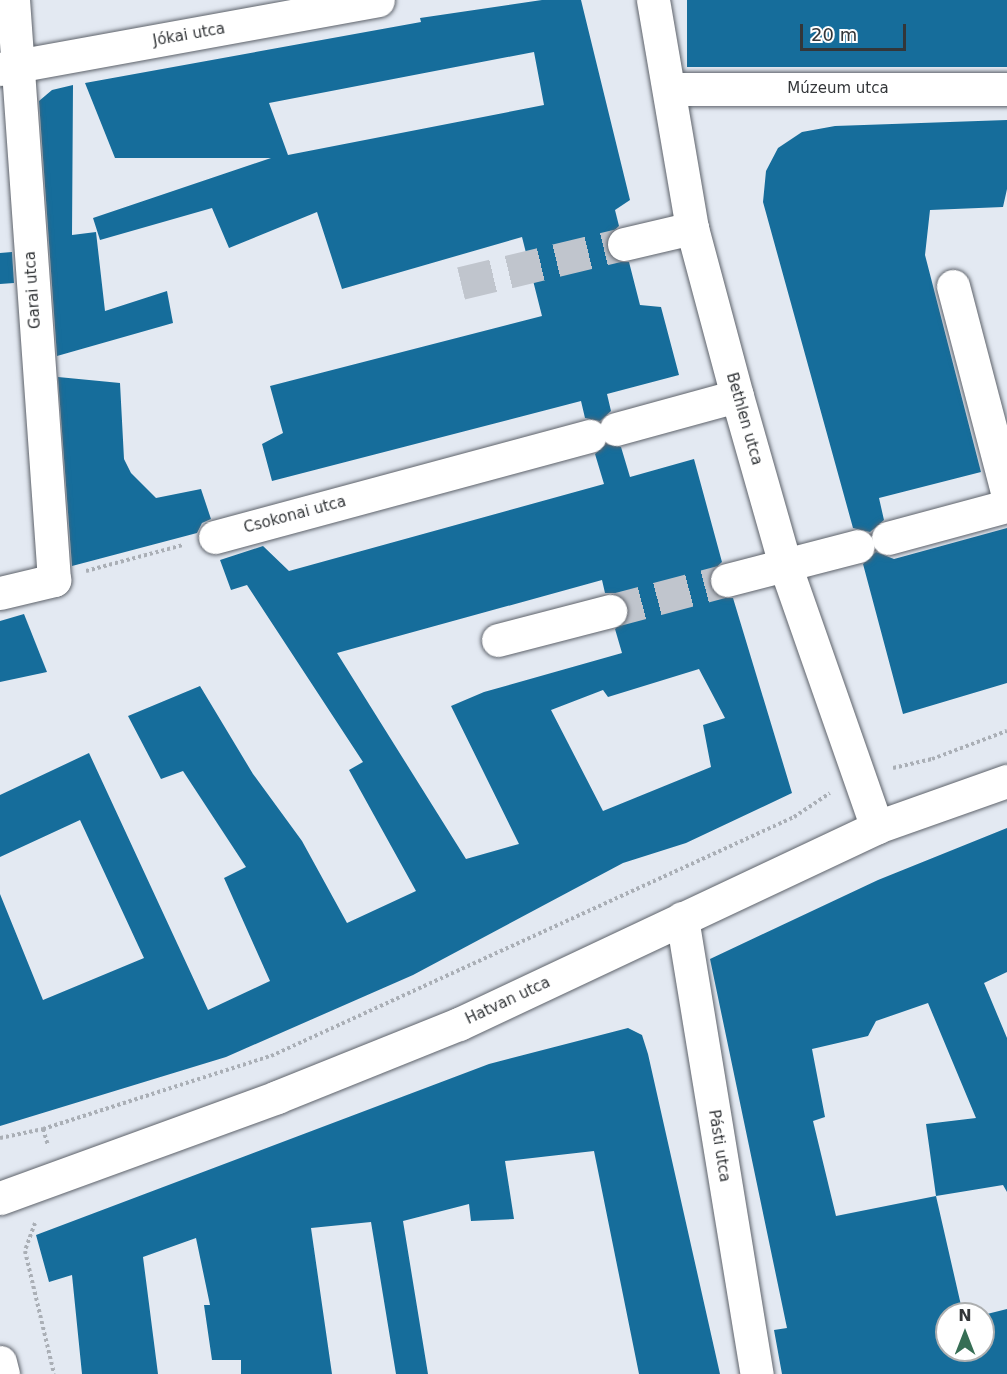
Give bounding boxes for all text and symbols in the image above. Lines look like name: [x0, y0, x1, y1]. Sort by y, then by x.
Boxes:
scale bar: [803, 12, 910, 50]
street label: Jókai utca: [152, 20, 226, 50]
text: 20 m: [811, 24, 857, 45]
street label: Múzeum utca: [787, 80, 889, 98]
street label: Garai utca: [21, 250, 45, 330]
street label: Bethlen utca: [722, 371, 766, 467]
street label: Csokonai utca: [242, 493, 348, 537]
street label: Hatvan utca: [463, 974, 553, 1028]
street label: Pásti utca: [704, 1109, 734, 1183]
north arrow: [935, 1302, 995, 1362]
text: N: [958, 1306, 972, 1325]

